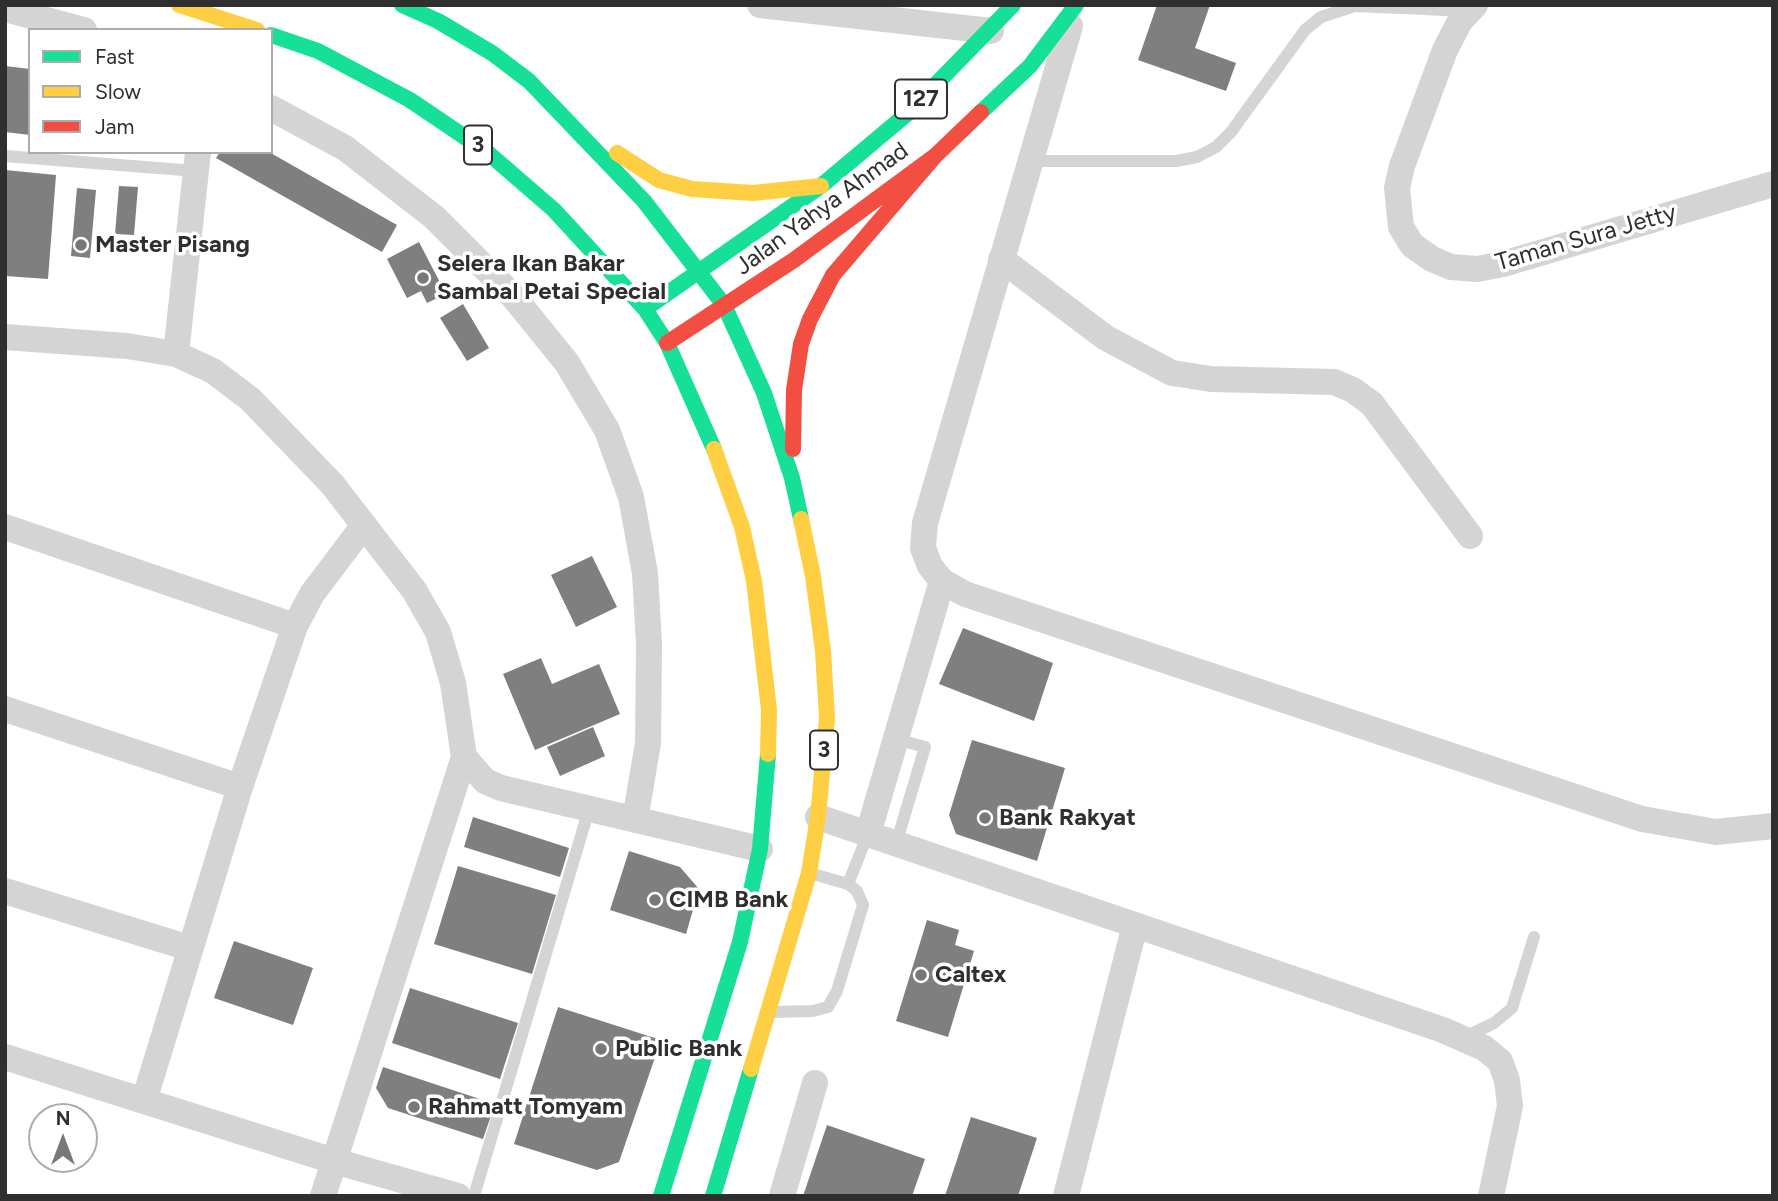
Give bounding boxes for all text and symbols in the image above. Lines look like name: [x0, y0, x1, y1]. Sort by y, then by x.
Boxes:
legend: [28, 28, 273, 154]
text: Fast: [95, 44, 135, 69]
text: Slow: [95, 79, 141, 104]
road number: 127: [895, 80, 947, 118]
text: Jam: [95, 114, 134, 139]
road number: 3: [464, 126, 492, 164]
street label: Jalan Yahya Ahmad: [730, 137, 914, 281]
street label: Taman Sura Jetty: [1492, 198, 1680, 278]
place label: Master Pisang: [95, 231, 250, 259]
marker: Master Pisang: [73, 237, 89, 253]
place label: Selera Ikan Bakar Sambal Petai Special: [437, 250, 666, 306]
marker: Selera Ikan Bakar Sambal Petai Special: [415, 270, 431, 286]
road number: 3: [810, 730, 838, 770]
place label: Bank Rakyat: [999, 804, 1136, 832]
marker: Bank Rakyat: [977, 810, 993, 826]
place label: CIMB Bank: [669, 886, 788, 914]
marker: CIMB Bank: [647, 892, 663, 908]
place label: Caltex: [935, 961, 1006, 989]
marker: Caltex: [913, 967, 929, 983]
place label: Public Bank: [615, 1035, 742, 1063]
marker: Public Bank: [593, 1041, 609, 1057]
place label: Rahmatt Tomyam: [428, 1093, 623, 1121]
marker: Rahmatt Tomyam: [406, 1099, 422, 1115]
north arrow: [28, 1103, 98, 1173]
text: N: [56, 1107, 70, 1130]

